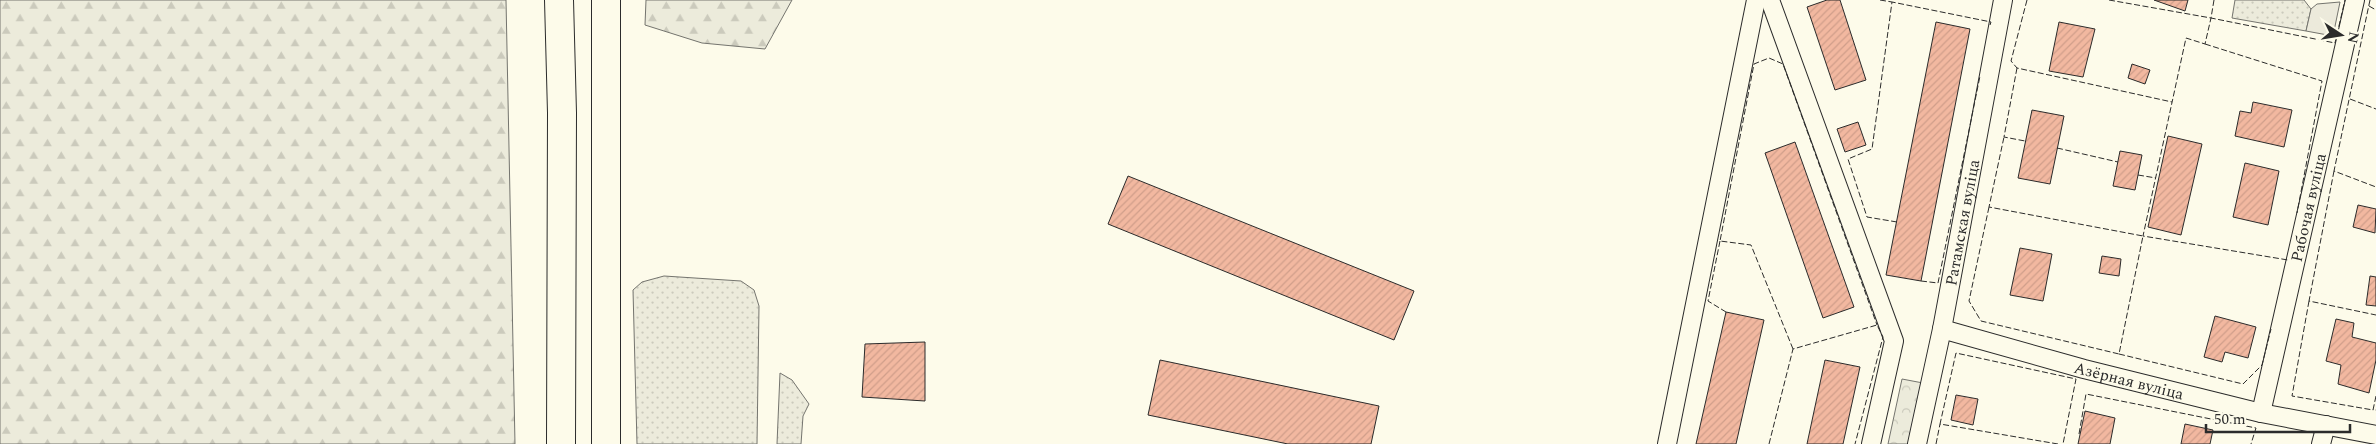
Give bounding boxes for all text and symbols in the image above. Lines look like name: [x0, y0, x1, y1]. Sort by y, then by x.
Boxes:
north arrow: [2316, 10, 2366, 60]
text: N: [2342, 30, 2365, 45]
street label: Рабочая вуліца: [2285, 151, 2333, 264]
street label: Ратамская вуліца: [1939, 157, 1986, 288]
street label: Азёрная вуліца: [2071, 356, 2186, 406]
scale bar: [2206, 402, 2350, 434]
text: 50 m: [2214, 408, 2246, 431]

